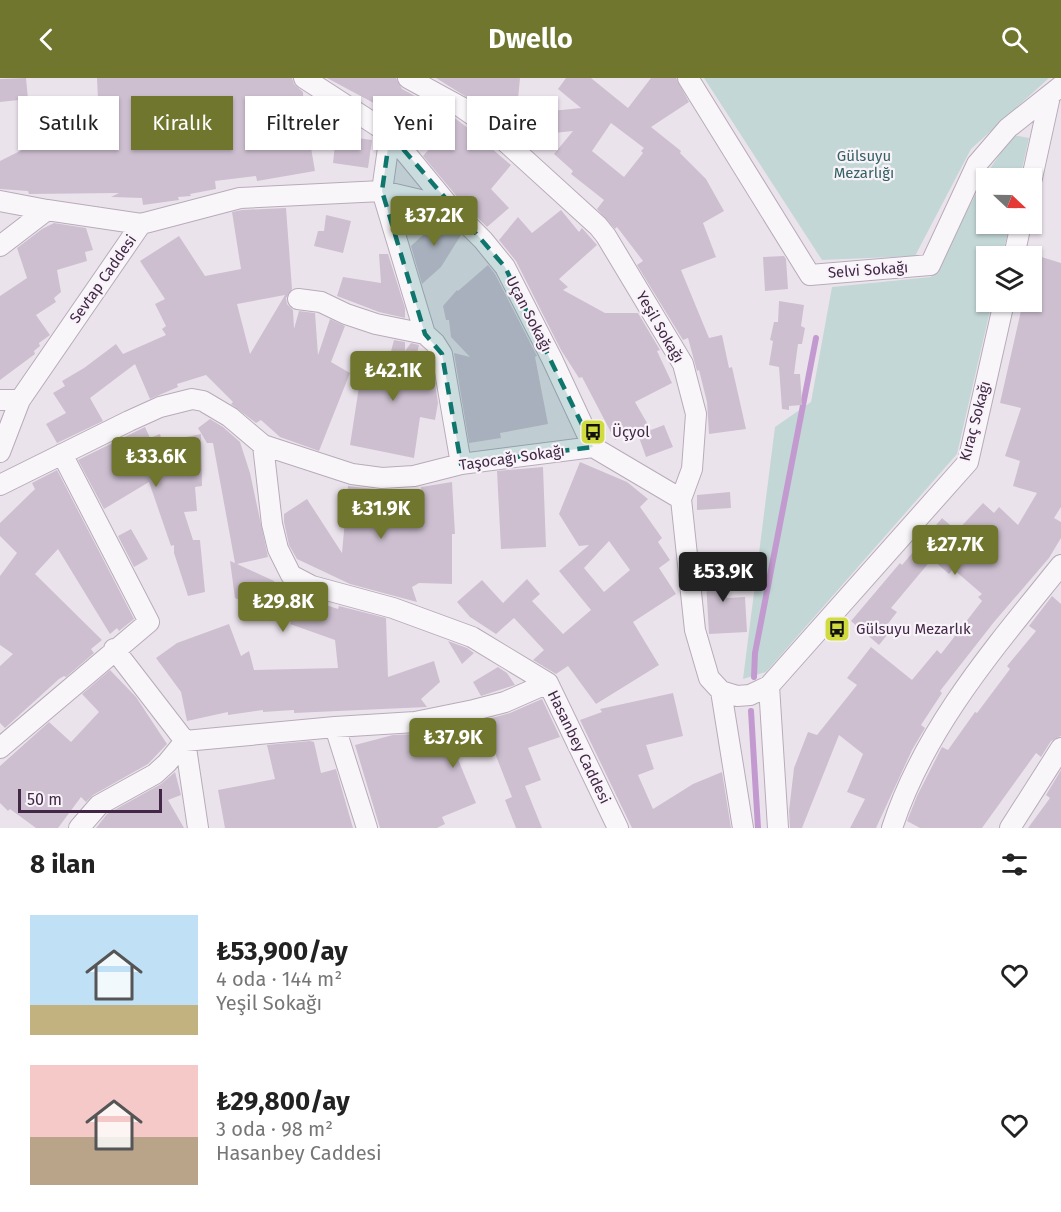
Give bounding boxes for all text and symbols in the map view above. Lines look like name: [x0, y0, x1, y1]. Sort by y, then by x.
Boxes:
icon: back: [30, 23, 63, 56]
text: Dwello: [488, 23, 573, 55]
icon: search: [998, 23, 1031, 56]
chip: Satılık: [18, 96, 119, 150]
chip: Kiralık: [131, 96, 233, 150]
chip: Filtreler: [245, 96, 361, 150]
chip: Yeni: [373, 96, 455, 150]
chip: Daire: [467, 96, 558, 150]
park label: Gülsuyu Mezarlığı: [834, 147, 894, 182]
north arrow: [976, 168, 1042, 234]
map controls: [976, 168, 1042, 312]
pin: ₺37.2K: [385, 196, 483, 247]
text: ₺37.2K: [405, 203, 463, 227]
street label: Sevtap Caddesi: [66, 231, 140, 327]
button: layers: [976, 246, 1042, 312]
street label: Selvi Sokağı: [827, 258, 909, 282]
street label: Uçan Sokağı: [502, 273, 556, 355]
street label: Yeşil Sokağı: [632, 288, 688, 366]
pin: ₺42.1K: [344, 351, 442, 402]
text: ₺42.1K: [364, 358, 422, 382]
street label: Kıraç Sokağı: [956, 379, 994, 463]
bus stop icon: Üçyol: [578, 417, 608, 447]
place label: Üçyol: [612, 423, 650, 441]
pin: ₺33.6K: [107, 437, 205, 488]
street label: Taşocağı Sokağı: [458, 442, 566, 474]
text: ₺33.6K: [126, 444, 186, 468]
pin: ₺31.9K: [332, 489, 430, 540]
text: ₺31.9K: [352, 496, 410, 520]
pin: ₺27.7K: [906, 525, 1004, 576]
text: ₺27.7K: [926, 532, 984, 556]
pin: ₺53.9K: [674, 552, 772, 603]
text: ₺53.9K: [693, 559, 753, 583]
pin: ₺29.8K: [234, 582, 332, 633]
text: ₺29.8K: [252, 589, 314, 613]
bus stop icon: Gülsuyu Mezarlık: [822, 614, 852, 644]
place label: Gülsuyu Mezarlık: [856, 620, 971, 638]
street label: Hasanbey Caddesi: [544, 687, 614, 807]
pin: ₺37.9K: [404, 718, 502, 769]
text: ₺37.9K: [423, 725, 483, 749]
scale bar: [18, 786, 162, 814]
text: 50 m: [27, 790, 62, 809]
icon: filters: [998, 848, 1031, 881]
text: 8 ilan: [30, 849, 95, 880]
text: ₺53,900/ay: [216, 936, 348, 967]
icon: home: [78, 939, 150, 1011]
icon: heart: [998, 959, 1031, 992]
text: 4 oda · 144 m²: [216, 967, 342, 991]
text: Yeşil Sokağı: [216, 991, 322, 1015]
text: ₺29,800/ay: [216, 1086, 350, 1117]
icon: home: [78, 1089, 150, 1161]
icon: heart: [998, 1109, 1031, 1142]
text: 3 oda · 98 m²: [216, 1117, 333, 1141]
text: Hasanbey Caddesi: [216, 1141, 382, 1165]

